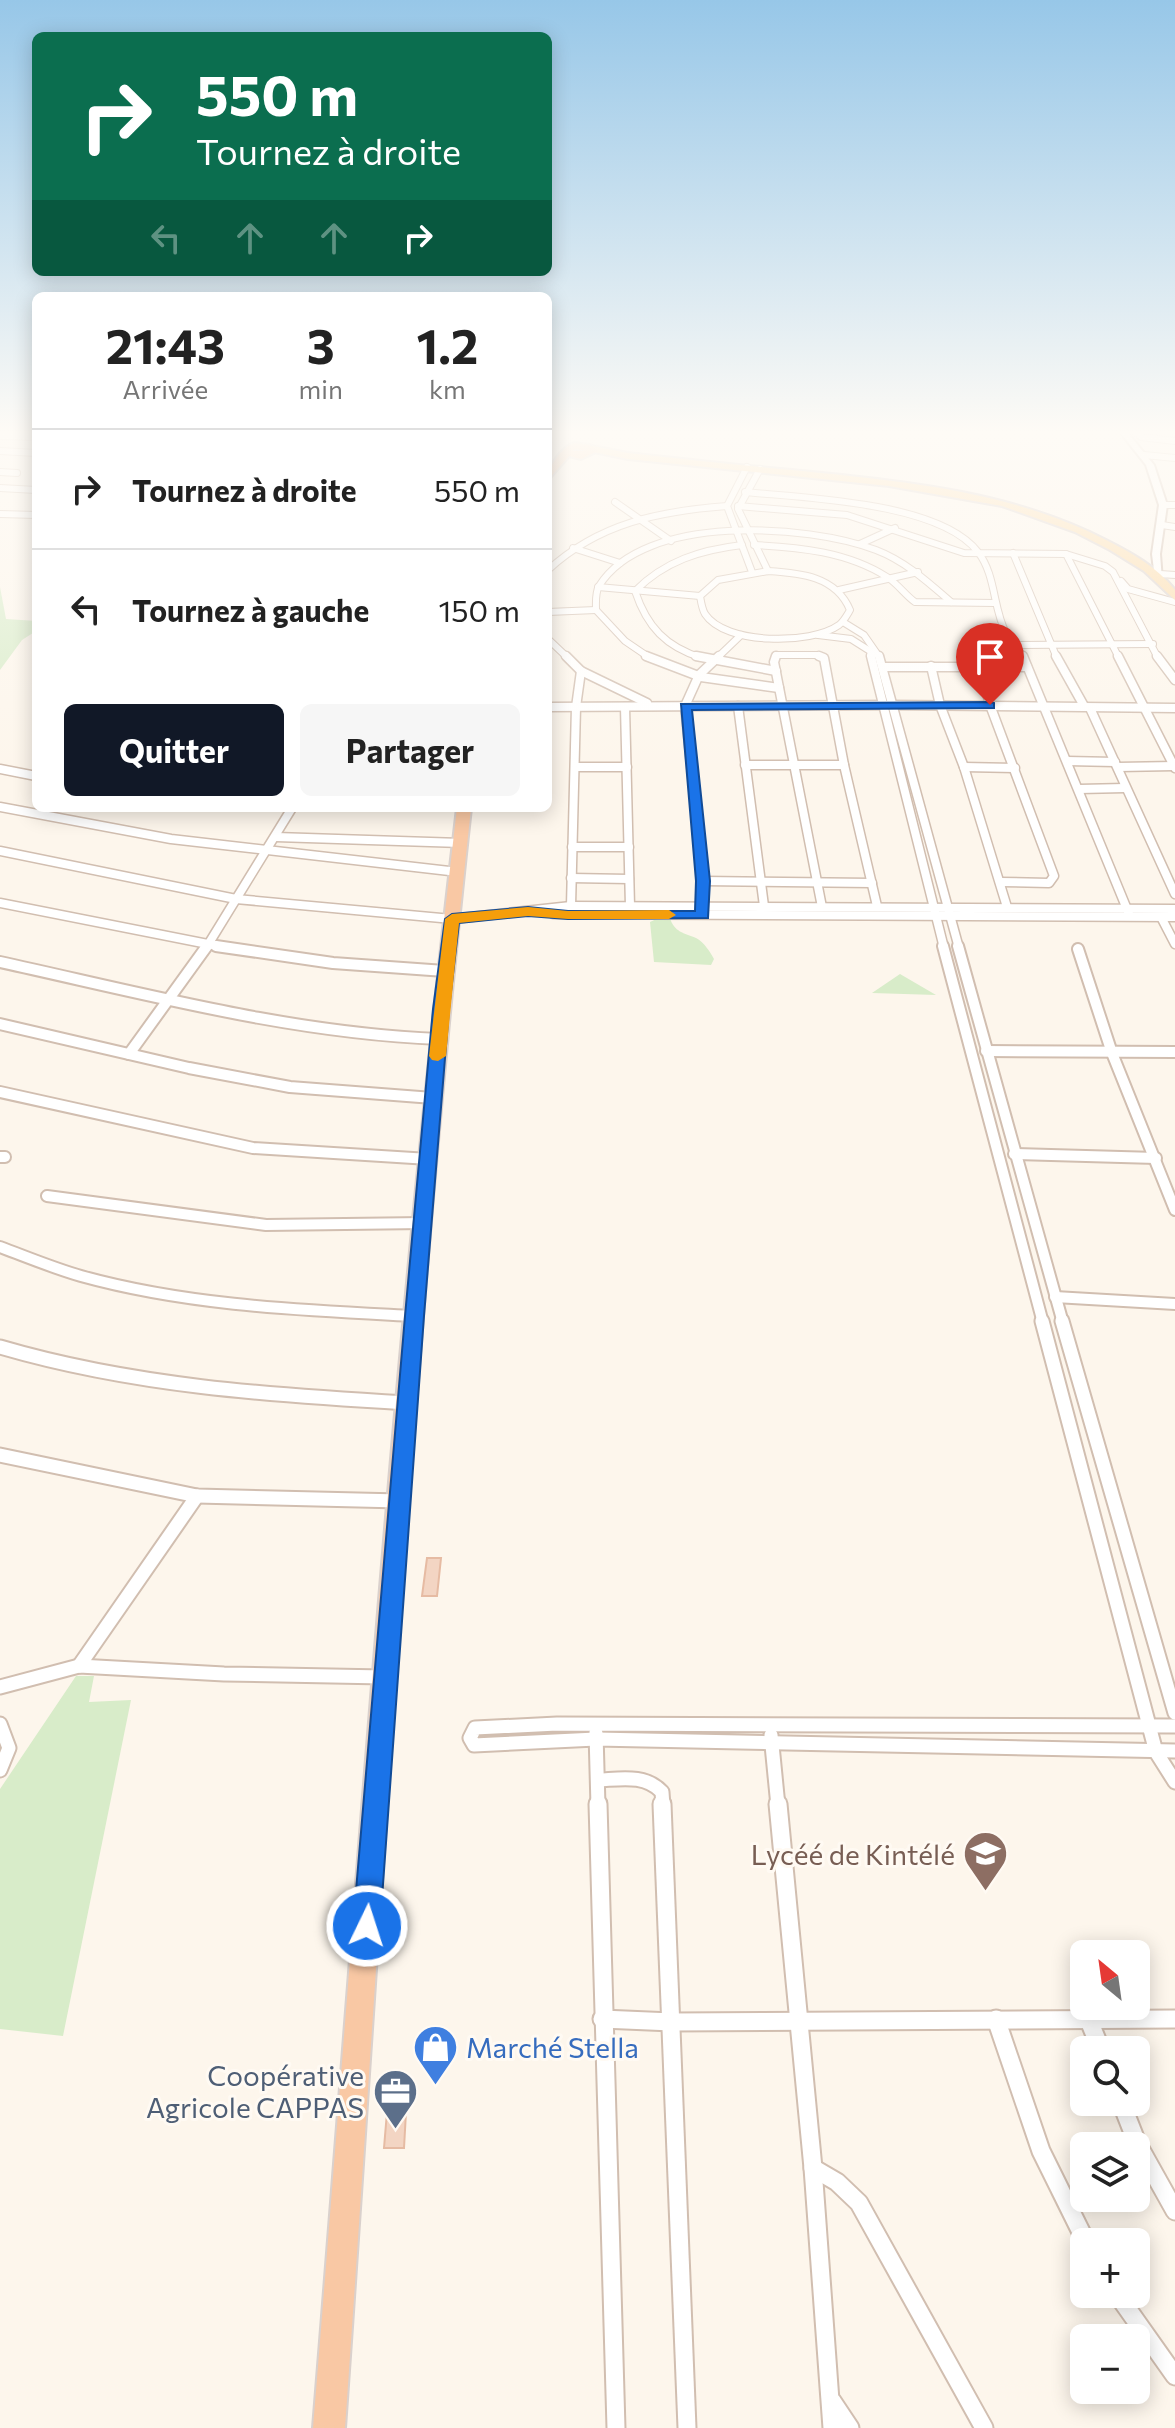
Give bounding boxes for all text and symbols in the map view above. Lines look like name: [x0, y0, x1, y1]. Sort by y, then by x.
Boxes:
text: 550 m: [196, 59, 358, 128]
icon: right: [64, 64, 168, 168]
text: Tournez à droite: [196, 128, 461, 172]
icon: left: [144, 216, 188, 260]
icon: ahead: [228, 216, 272, 260]
icon: ahead: [312, 216, 356, 260]
icon: right: [396, 216, 440, 260]
text: 21:43: [106, 315, 225, 374]
text: 3: [307, 315, 335, 374]
text: 1.2: [417, 315, 478, 374]
text: Arrivée: [122, 373, 208, 404]
text: min: [299, 373, 343, 404]
text: km: [429, 373, 466, 404]
icon: right: [64, 467, 108, 511]
text: Tournez à droite: [132, 471, 356, 508]
text: 550 m: [434, 471, 520, 508]
icon: left: [64, 587, 108, 631]
text: Tournez à gauche: [132, 591, 369, 628]
text: 150 m: [438, 591, 520, 628]
pin: [956, 623, 1024, 705]
icon: arrive: [968, 635, 1012, 679]
button: Quitter: [64, 704, 284, 796]
button: Partager: [300, 704, 520, 796]
school or university icon: Lycéé de Kintélé: [962, 1830, 1010, 1893]
place label: Lycéé de Kintélé: [751, 1837, 955, 1871]
position arrow: [325, 1884, 409, 1968]
north arrow: [1070, 1940, 1150, 2020]
map controls: [1070, 1940, 1150, 2404]
shop icon: Marché Stella: [411, 2023, 459, 2086]
place label: Marché Stella: [466, 2030, 639, 2064]
button: search: [1070, 2036, 1150, 2116]
place label: Coopérative Agricole CAPPAS: [146, 2058, 364, 2124]
office icon: Coopérative Agricole CAPPAS: [371, 2067, 419, 2130]
button: layers: [1070, 2132, 1150, 2212]
button: +: [1070, 2228, 1150, 2308]
button: −: [1070, 2324, 1150, 2404]

